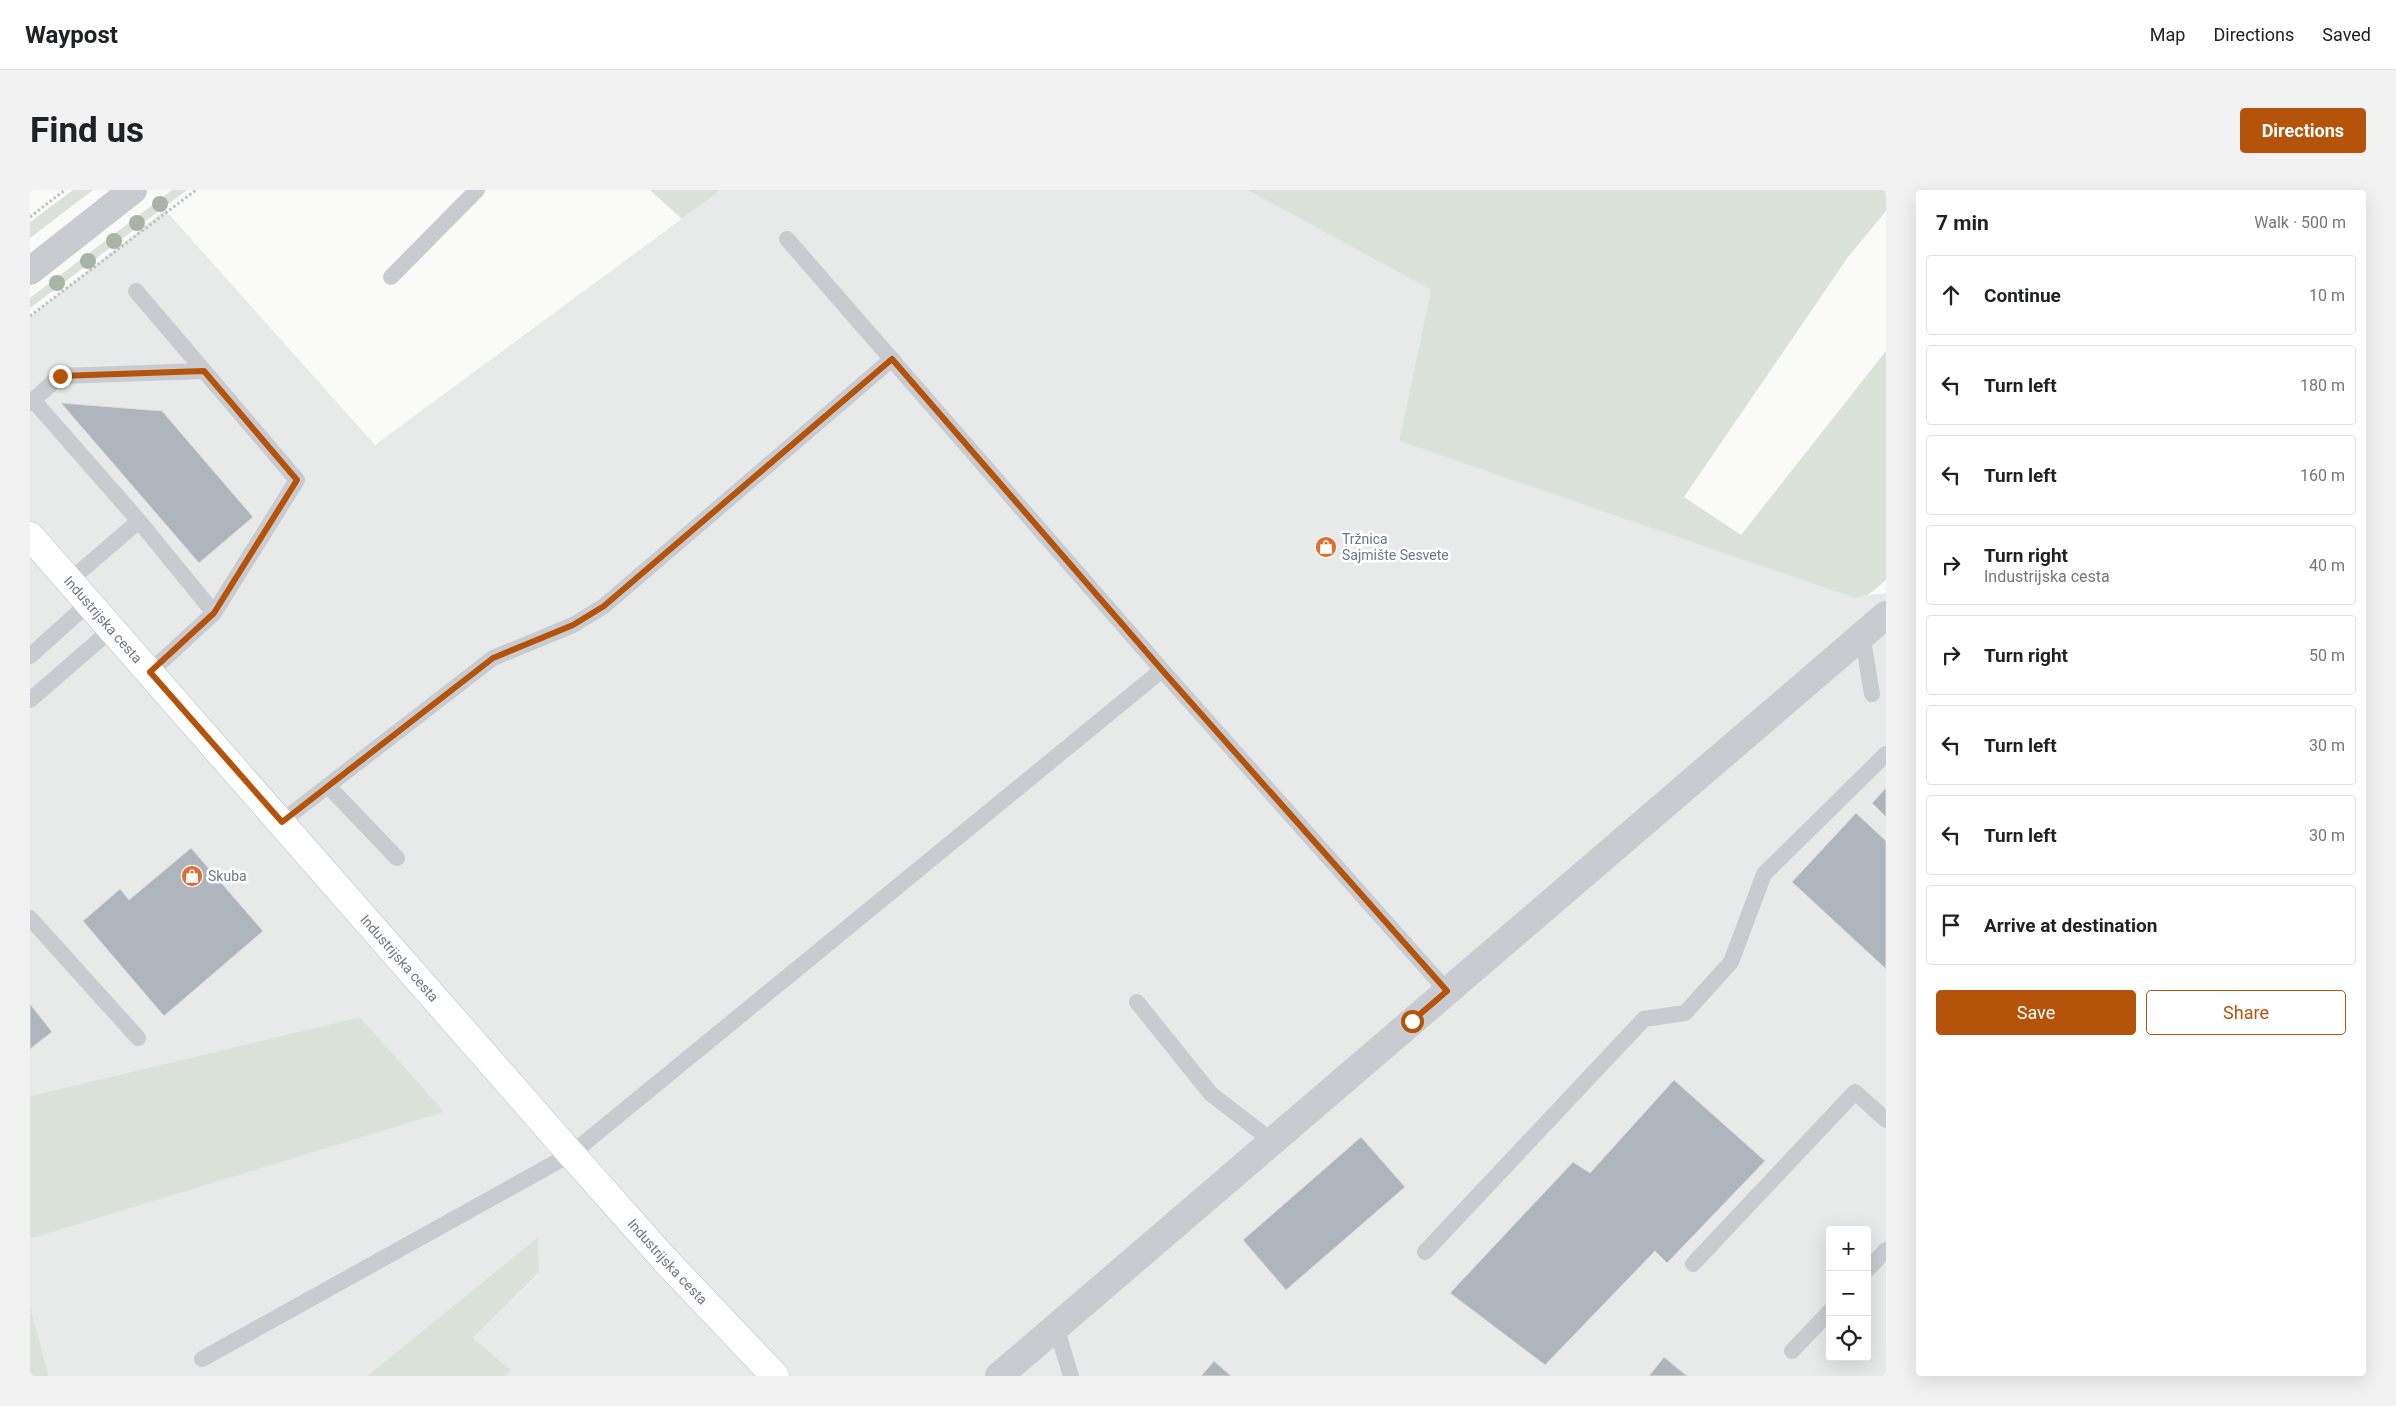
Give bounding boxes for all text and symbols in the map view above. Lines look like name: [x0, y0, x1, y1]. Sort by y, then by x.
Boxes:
text: Waypost: [25, 21, 118, 49]
text: Map: [2150, 24, 2185, 45]
text: Directions: [2213, 24, 2294, 45]
text: Saved: [2322, 24, 2371, 45]
button: Directions: [2240, 108, 2366, 153]
text: Find us: [30, 110, 144, 151]
text: 7 min: [1936, 211, 1989, 235]
text: Walk · 500 m: [2254, 213, 2346, 232]
icon: ahead: [1937, 281, 1965, 309]
text: Continue: [1984, 284, 2061, 307]
text: 10 m: [2309, 286, 2345, 305]
route end: [49, 365, 72, 388]
icon: left: [1937, 371, 1965, 399]
text: Turn left: [1984, 374, 2057, 397]
text: 180 m: [2300, 376, 2345, 395]
icon: left: [1937, 461, 1965, 489]
text: Turn left: [1984, 464, 2057, 487]
text: 160 m: [2300, 466, 2345, 485]
place label: Tržnica Sajmište Sesvete: [1342, 531, 1449, 563]
shop icon: Tržnica Sajmište Sesvete: [1314, 535, 1338, 559]
text: Turn right: [1984, 544, 2068, 567]
icon: right: [1937, 551, 1965, 579]
text: 40 m: [2309, 556, 2345, 575]
text: Industrijska cesta: [1984, 567, 2110, 586]
street label: Industrijska cesta: [61, 573, 145, 666]
icon: right: [1937, 641, 1965, 669]
text: Turn right: [1984, 644, 2068, 667]
text: 50 m: [2309, 646, 2345, 665]
icon: left: [1937, 731, 1965, 759]
text: Turn left: [1984, 734, 2057, 757]
text: 30 m: [2309, 736, 2345, 755]
icon: left: [1937, 821, 1965, 849]
text: Turn left: [1984, 824, 2057, 847]
text: 30 m: [2309, 826, 2345, 845]
shop icon: Skuba: [180, 864, 204, 888]
place label: Skuba: [208, 868, 247, 884]
street label: Industrijska cesta: [357, 911, 442, 1005]
icon: arrive: [1937, 911, 1965, 939]
text: Arrive at destination: [1984, 914, 2157, 937]
button: Save: [1936, 990, 2136, 1035]
button: Share: [2146, 990, 2346, 1035]
route start: [1401, 1010, 1424, 1033]
street label: Industrijska cesta: [624, 1216, 711, 1308]
map controls: [1826, 1226, 1871, 1361]
button: +: [1826, 1226, 1871, 1271]
button: −: [1826, 1271, 1871, 1316]
button: locate: [1826, 1316, 1871, 1361]

